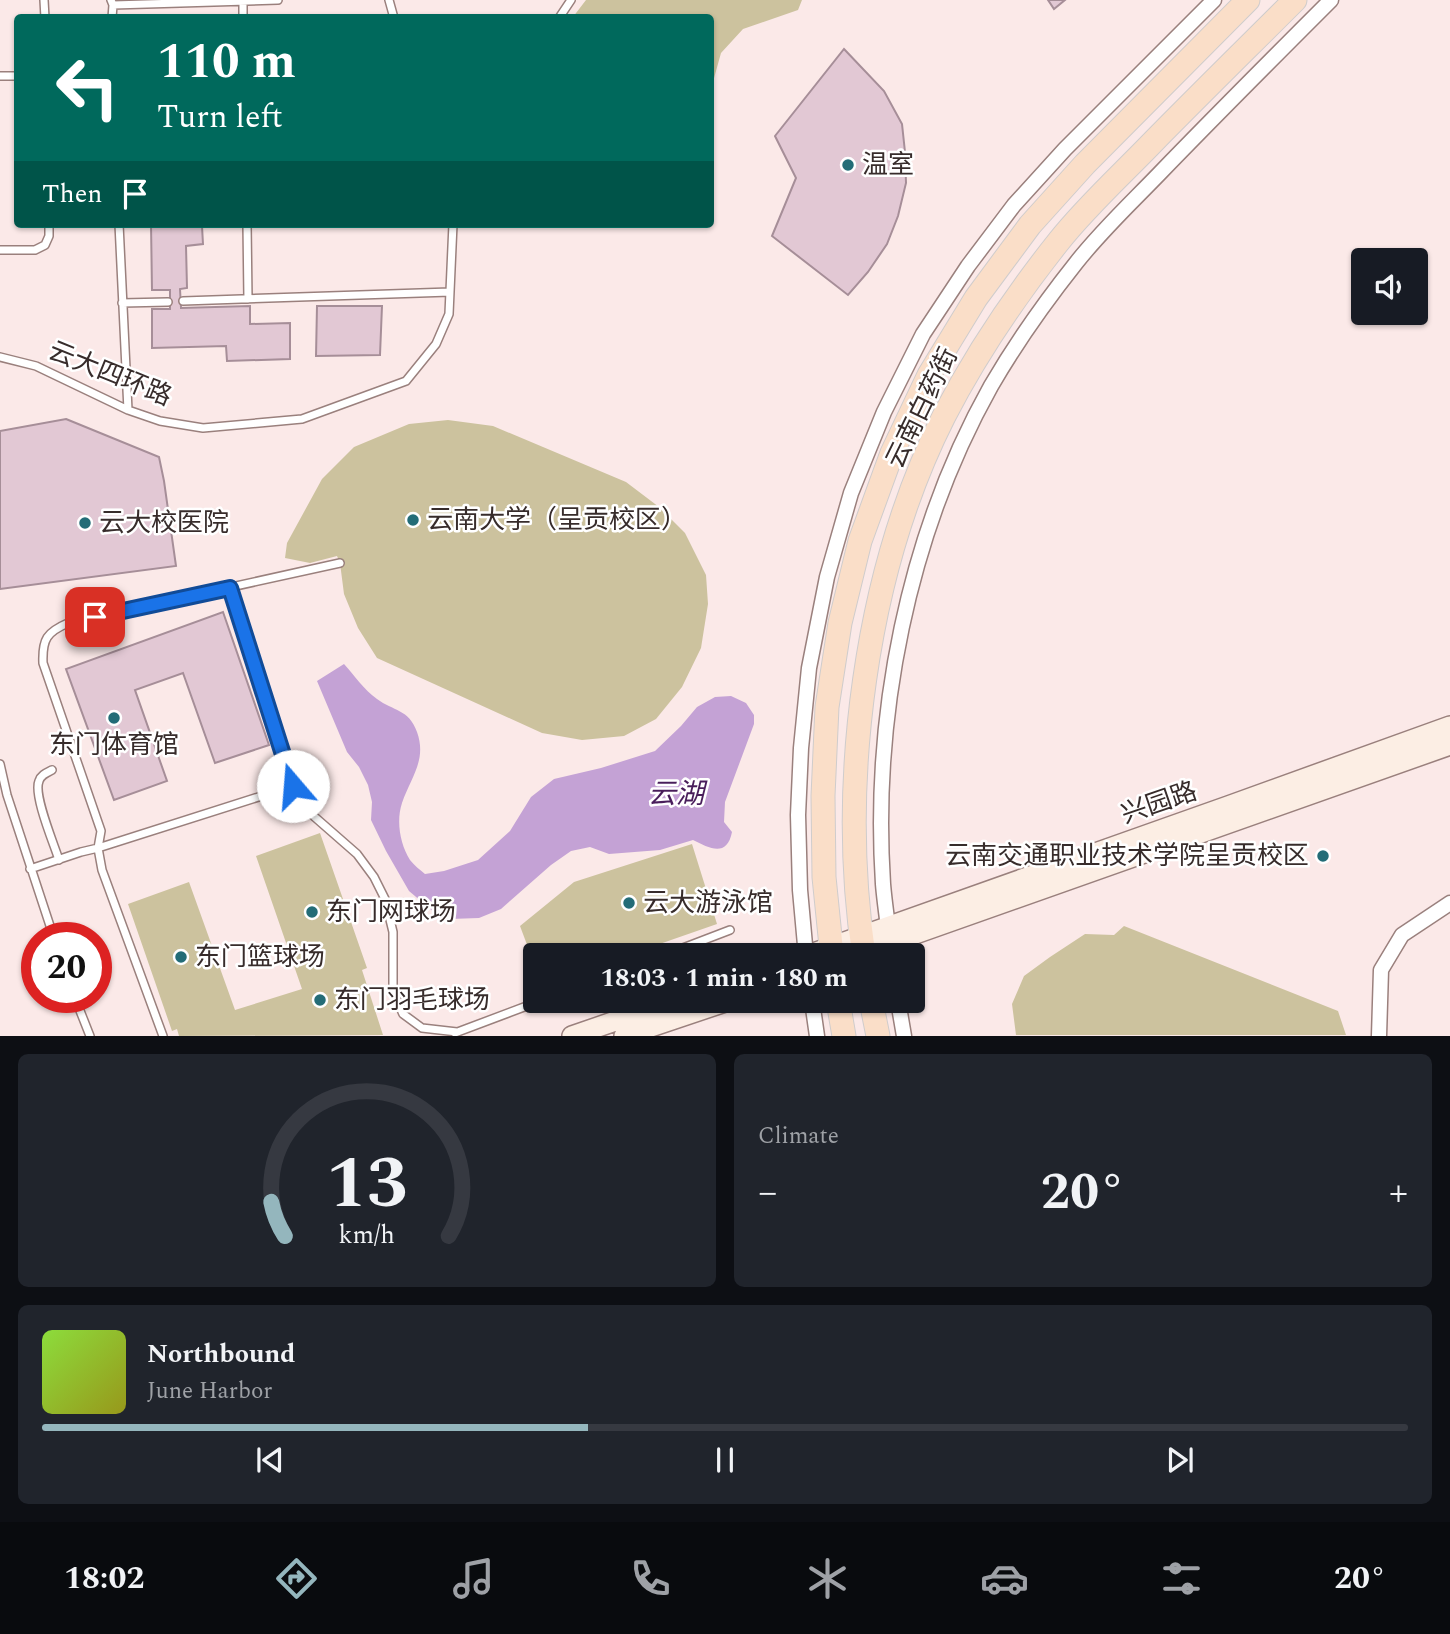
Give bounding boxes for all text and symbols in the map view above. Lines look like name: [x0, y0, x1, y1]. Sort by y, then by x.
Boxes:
text: 110 m: [157, 25, 296, 100]
icon: left: [42, 42, 133, 133]
text: Turn left: [157, 93, 283, 142]
place label: 温室: [862, 145, 914, 185]
marker: 温室: [840, 157, 856, 173]
text: Then: [42, 174, 102, 214]
icon: arrive: [116, 175, 154, 213]
map controls: [1351, 248, 1428, 325]
button: sound: [1351, 248, 1428, 325]
street label: 云大四环路: [42, 331, 178, 417]
street label: 云南白药街: [876, 341, 968, 475]
place label: 云南大学（呈贡校区）: [427, 500, 687, 540]
place label: 云大校医院: [99, 503, 229, 543]
marker: 云南大学（呈贡校区）: [405, 512, 421, 528]
marker: 云大校医院: [77, 515, 93, 531]
pin: [65, 587, 125, 647]
icon: arrive: [76, 598, 114, 636]
marker: 东门体育馆: [106, 710, 122, 726]
place label: 东门体育馆: [49, 725, 179, 765]
position arrow: [256, 749, 330, 823]
street label: 兴园路: [1116, 771, 1202, 835]
water label: 云湖: [648, 773, 708, 816]
place label: 云南交通职业技术学院呈贡校区: [945, 836, 1309, 876]
marker: 云南交通职业技术学院呈贡校区: [1315, 848, 1331, 864]
place label: 云大游泳馆: [643, 883, 773, 923]
place label: 东门网球场: [326, 892, 456, 932]
marker: 云大游泳馆: [621, 895, 637, 911]
marker: 东门网球场: [304, 904, 320, 920]
speed limit sign: 20: [21, 922, 112, 1013]
place label: 东门篮球场: [195, 937, 325, 977]
marker: 东门篮球场: [173, 949, 189, 965]
text: 18:03 · 1 min · 180 m: [600, 958, 848, 998]
place label: 东门羽毛球场: [334, 980, 490, 1020]
marker: 东门羽毛球场: [312, 992, 328, 1008]
text: Climate: [758, 1119, 839, 1154]
text: 13: [326, 1130, 408, 1241]
text: 20°: [1041, 1153, 1125, 1232]
text: −: [758, 1164, 777, 1222]
text: +: [1389, 1164, 1408, 1222]
text: km/h: [339, 1217, 395, 1255]
text: Northbound: [147, 1334, 295, 1374]
text: June Harbor: [147, 1374, 272, 1409]
icon: previous: [251, 1441, 289, 1479]
icon: pause: [706, 1441, 744, 1479]
icon: next: [1161, 1441, 1199, 1479]
text: 18:02: [64, 1554, 144, 1603]
icon: directions: [272, 1554, 321, 1603]
icon: music: [449, 1554, 498, 1603]
icon: phone: [626, 1554, 675, 1603]
icon: climate: [803, 1554, 852, 1603]
icon: car: [980, 1554, 1029, 1603]
icon: filters: [1157, 1554, 1206, 1603]
text: 20°: [1334, 1554, 1386, 1603]

